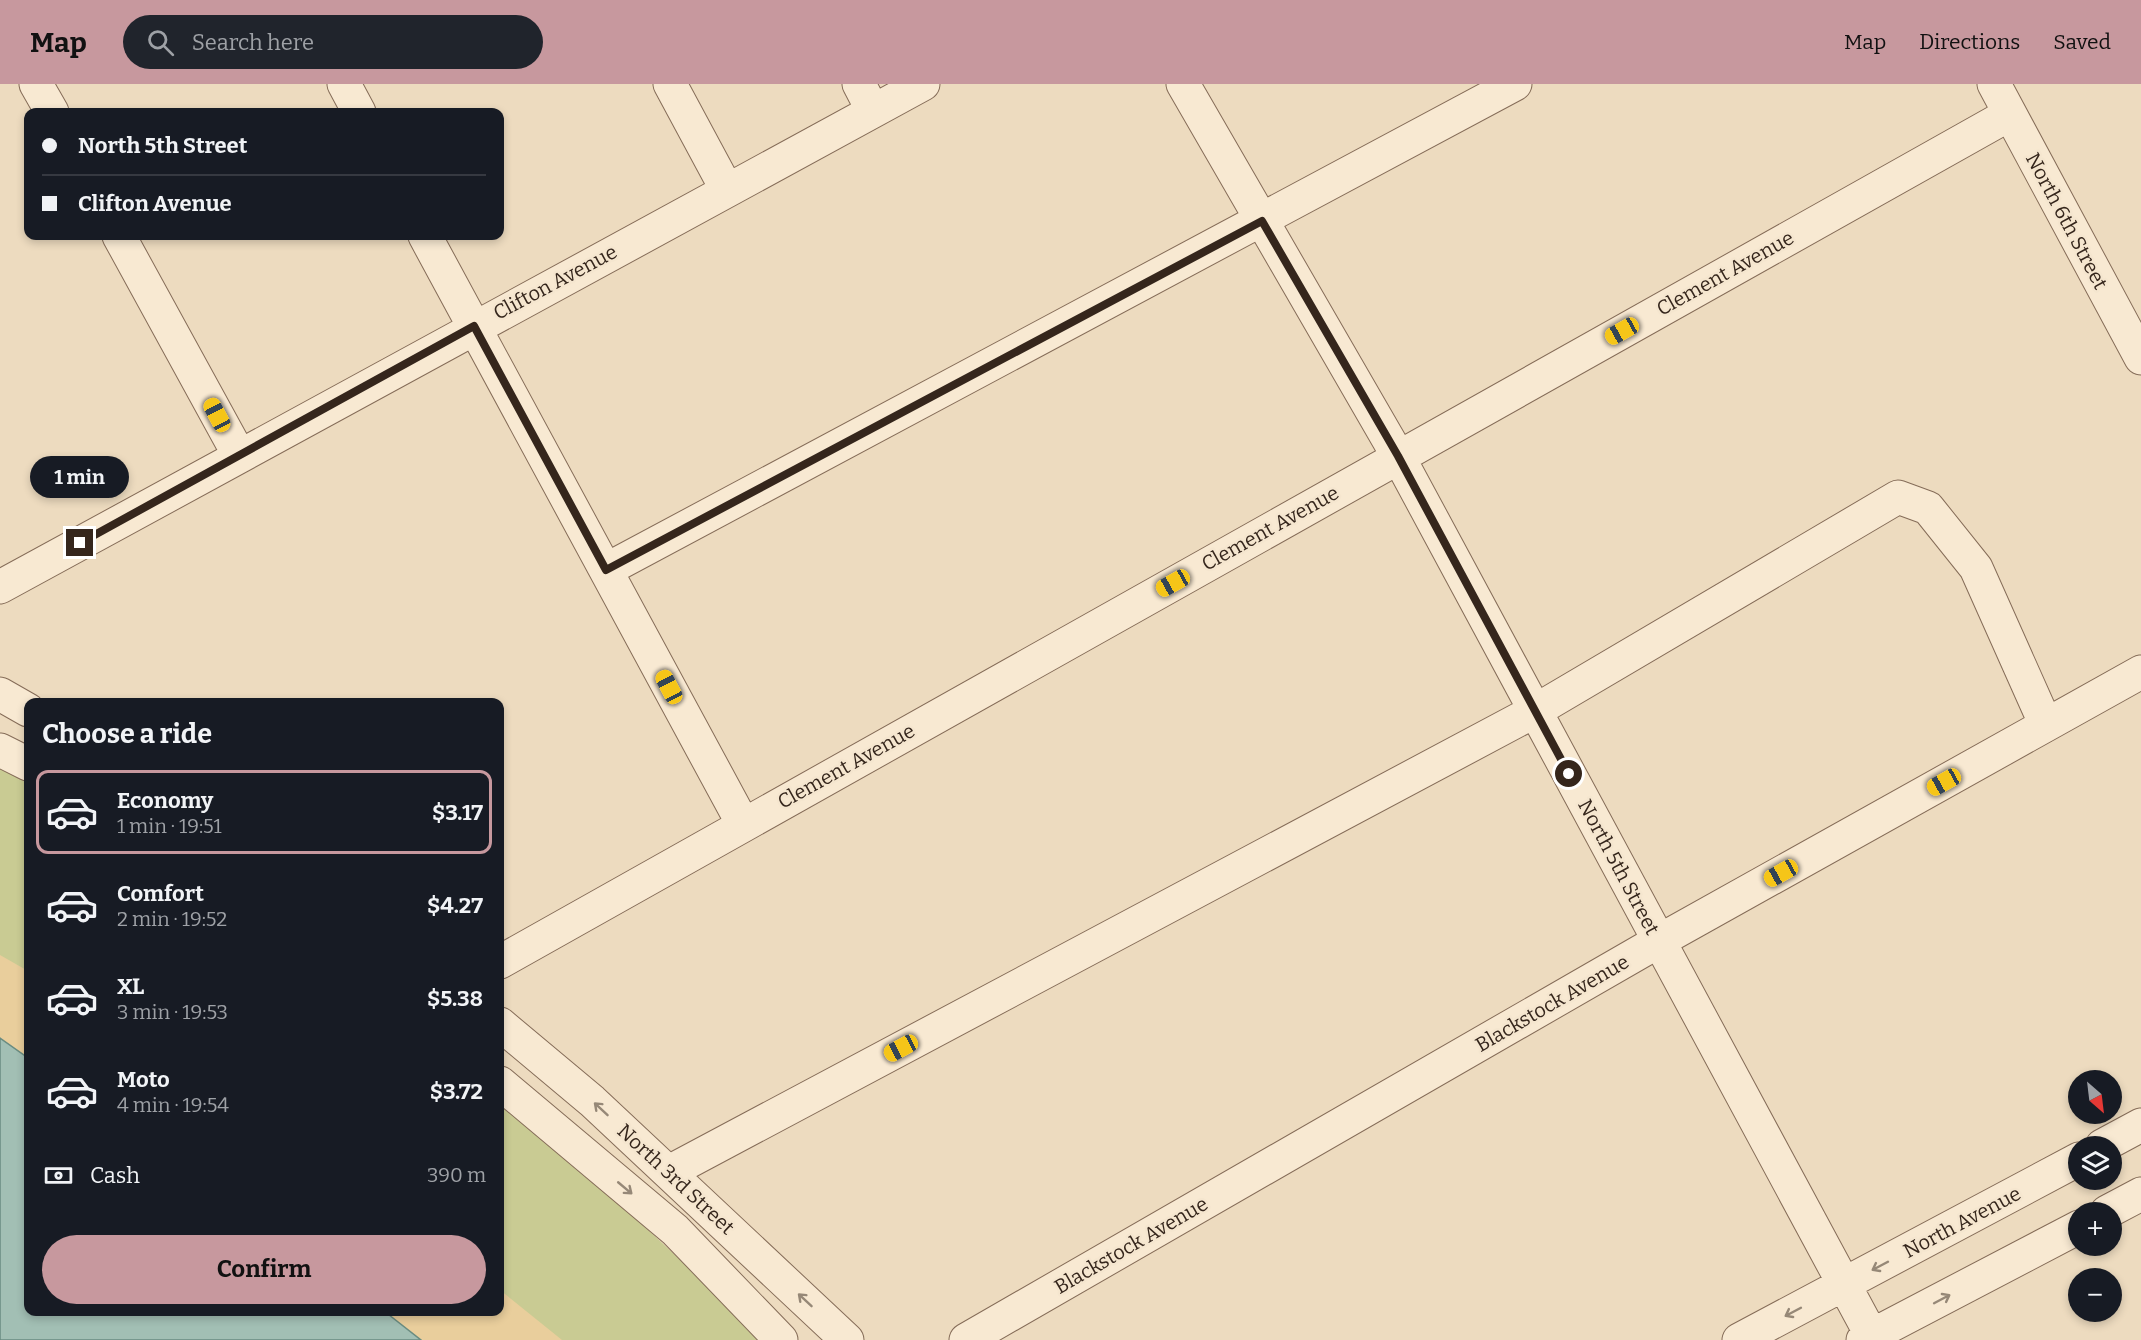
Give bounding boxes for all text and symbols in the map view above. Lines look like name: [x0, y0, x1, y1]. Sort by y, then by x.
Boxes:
search box: [123, 15, 543, 69]
text: Map: [30, 26, 87, 59]
icon: search: [144, 26, 177, 59]
text: Search here: [192, 29, 314, 56]
text: Map: [1844, 29, 1886, 55]
text: Directions: [1919, 29, 2020, 55]
text: Saved: [2053, 29, 2111, 55]
text: North 5th Street: [78, 132, 247, 159]
street label: North 6th Street: [2021, 149, 2113, 293]
text: Clifton Avenue: [78, 190, 232, 217]
street label: Clement Avenue: [1652, 225, 1798, 321]
street label: Clifton Avenue: [489, 239, 621, 325]
car: [1602, 314, 1642, 348]
car: [201, 395, 233, 435]
callout: 1 min: [31, 456, 130, 498]
text: 1 min: [54, 465, 105, 489]
street label: Clement Avenue: [1197, 480, 1343, 576]
route end: [66, 529, 93, 556]
car: [1153, 566, 1193, 600]
car: [653, 667, 685, 707]
text: Choose a ride: [42, 718, 212, 750]
street label: Clement Avenue: [773, 718, 919, 814]
route start: [1555, 760, 1582, 787]
car: [1924, 765, 1964, 799]
icon: car: [45, 785, 99, 839]
text: Economy: [117, 787, 213, 814]
street label: North 5th Street: [1573, 795, 1665, 939]
text: $3.17: [432, 799, 483, 826]
text: 1 min · 19:51: [117, 814, 222, 838]
car: [1761, 856, 1801, 890]
icon: car: [45, 878, 99, 932]
text: Comfort: [117, 880, 204, 907]
text: $4.27: [427, 892, 483, 919]
text: 2 min · 19:52: [117, 907, 227, 931]
street label: Blackstock Avenue: [1471, 949, 1633, 1057]
icon: car: [45, 971, 99, 1025]
text: XL: [117, 973, 144, 1000]
text: $5.38: [427, 985, 483, 1012]
text: 3 min · 19:53: [117, 1000, 228, 1024]
car: [881, 1032, 921, 1064]
icon: car: [45, 1064, 99, 1118]
text: Moto: [117, 1066, 170, 1093]
north arrow: [2068, 1070, 2122, 1124]
map controls: [2068, 1070, 2122, 1322]
text: $3.72: [430, 1078, 483, 1105]
text: 4 min · 19:54: [117, 1093, 229, 1117]
one-way arrow: [594, 1102, 609, 1116]
street label: North 3rd Street: [613, 1119, 739, 1239]
button: layers: [2068, 1136, 2122, 1190]
icon: cash: [42, 1159, 75, 1192]
text: Cash: [90, 1162, 140, 1189]
text: 390 m: [427, 1163, 486, 1187]
one-way arrow: [617, 1181, 632, 1195]
street label: North Avenue: [1899, 1181, 2025, 1263]
street label: Blackstock Avenue: [1050, 1191, 1212, 1299]
button: +: [2068, 1202, 2122, 1256]
button: Confirm: [42, 1235, 486, 1304]
one-way arrow: [1871, 1261, 1889, 1272]
button: −: [2068, 1268, 2122, 1322]
one-way arrow: [1932, 1292, 1950, 1304]
one-way arrow: [798, 1293, 813, 1307]
one-way arrow: [1785, 1306, 1802, 1318]

